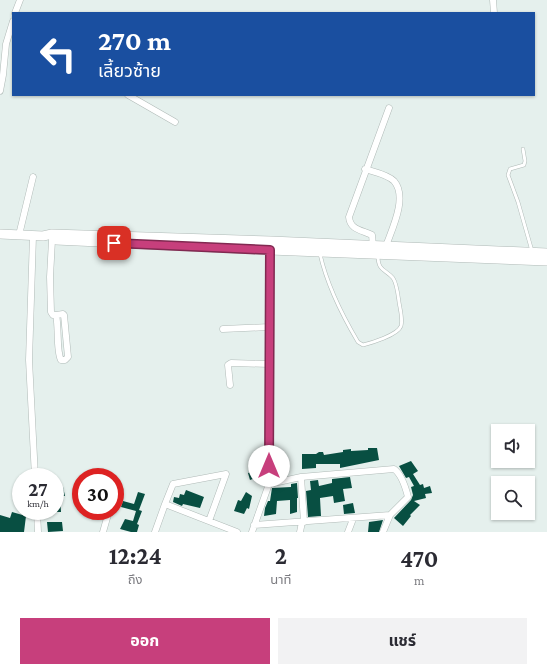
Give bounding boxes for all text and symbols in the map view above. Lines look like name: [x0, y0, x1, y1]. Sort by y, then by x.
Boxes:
text: 270 m: [98, 25, 171, 56]
icon: left: [32, 28, 84, 80]
text: เลี้ยวซ้าย: [98, 61, 161, 81]
pin: [97, 226, 131, 260]
icon: arrive: [103, 232, 125, 254]
map controls: [491, 424, 535, 520]
button: sound: [491, 424, 535, 468]
position arrow: [248, 445, 290, 487]
speed limit sign: 30: [72, 468, 124, 520]
button: search: [491, 476, 535, 520]
text: 27: [28, 478, 48, 500]
text: km/h: [27, 498, 49, 509]
text: 12:24: [109, 542, 162, 569]
text: 2: [275, 542, 287, 569]
text: 470: [400, 545, 438, 572]
text: ถึง: [128, 572, 143, 587]
text: นาที: [270, 572, 292, 587]
text: m: [414, 573, 424, 588]
button: ออก: [20, 618, 270, 664]
button: แชร์: [278, 618, 527, 664]

